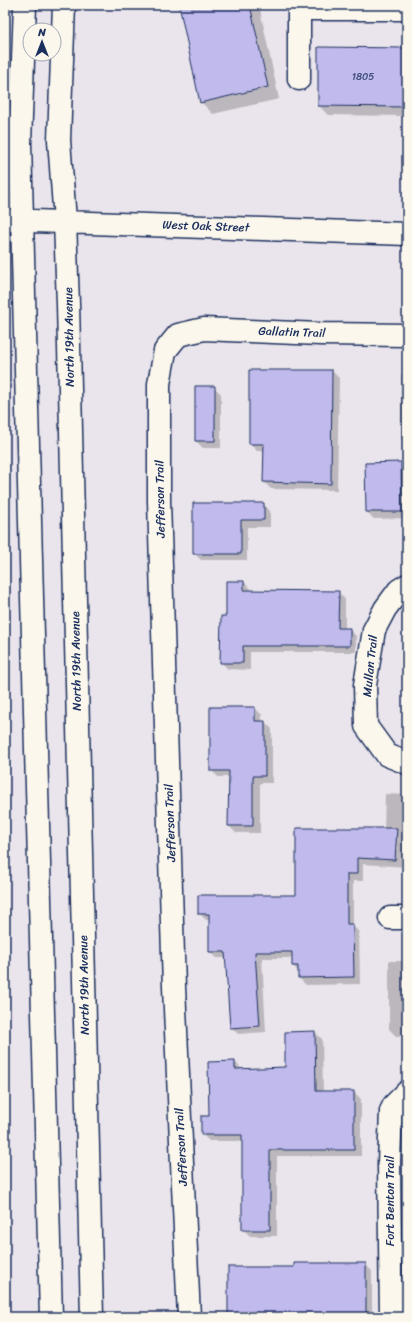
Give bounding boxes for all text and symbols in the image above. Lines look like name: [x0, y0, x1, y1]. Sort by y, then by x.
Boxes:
north arrow: [22, 22, 62, 62]
text: N: [37, 23, 46, 42]
house number: 1805: [352, 68, 374, 86]
street label: West Oak Street: [162, 213, 251, 239]
street label: North 19th Avenue: [57, 287, 81, 387]
street label: Gallatin Trail: [258, 320, 327, 344]
street label: Jefferson Trail: [148, 459, 172, 539]
street label: North 19th Avenue: [64, 611, 88, 711]
street label: Mullan Trail: [356, 633, 384, 698]
street label: Jefferson Trail: [158, 783, 182, 863]
street label: North 19th Avenue: [72, 935, 96, 1035]
street label: Jefferson Trail: [168, 1107, 194, 1187]
street label: Fort Benton Trail: [379, 1155, 401, 1246]

